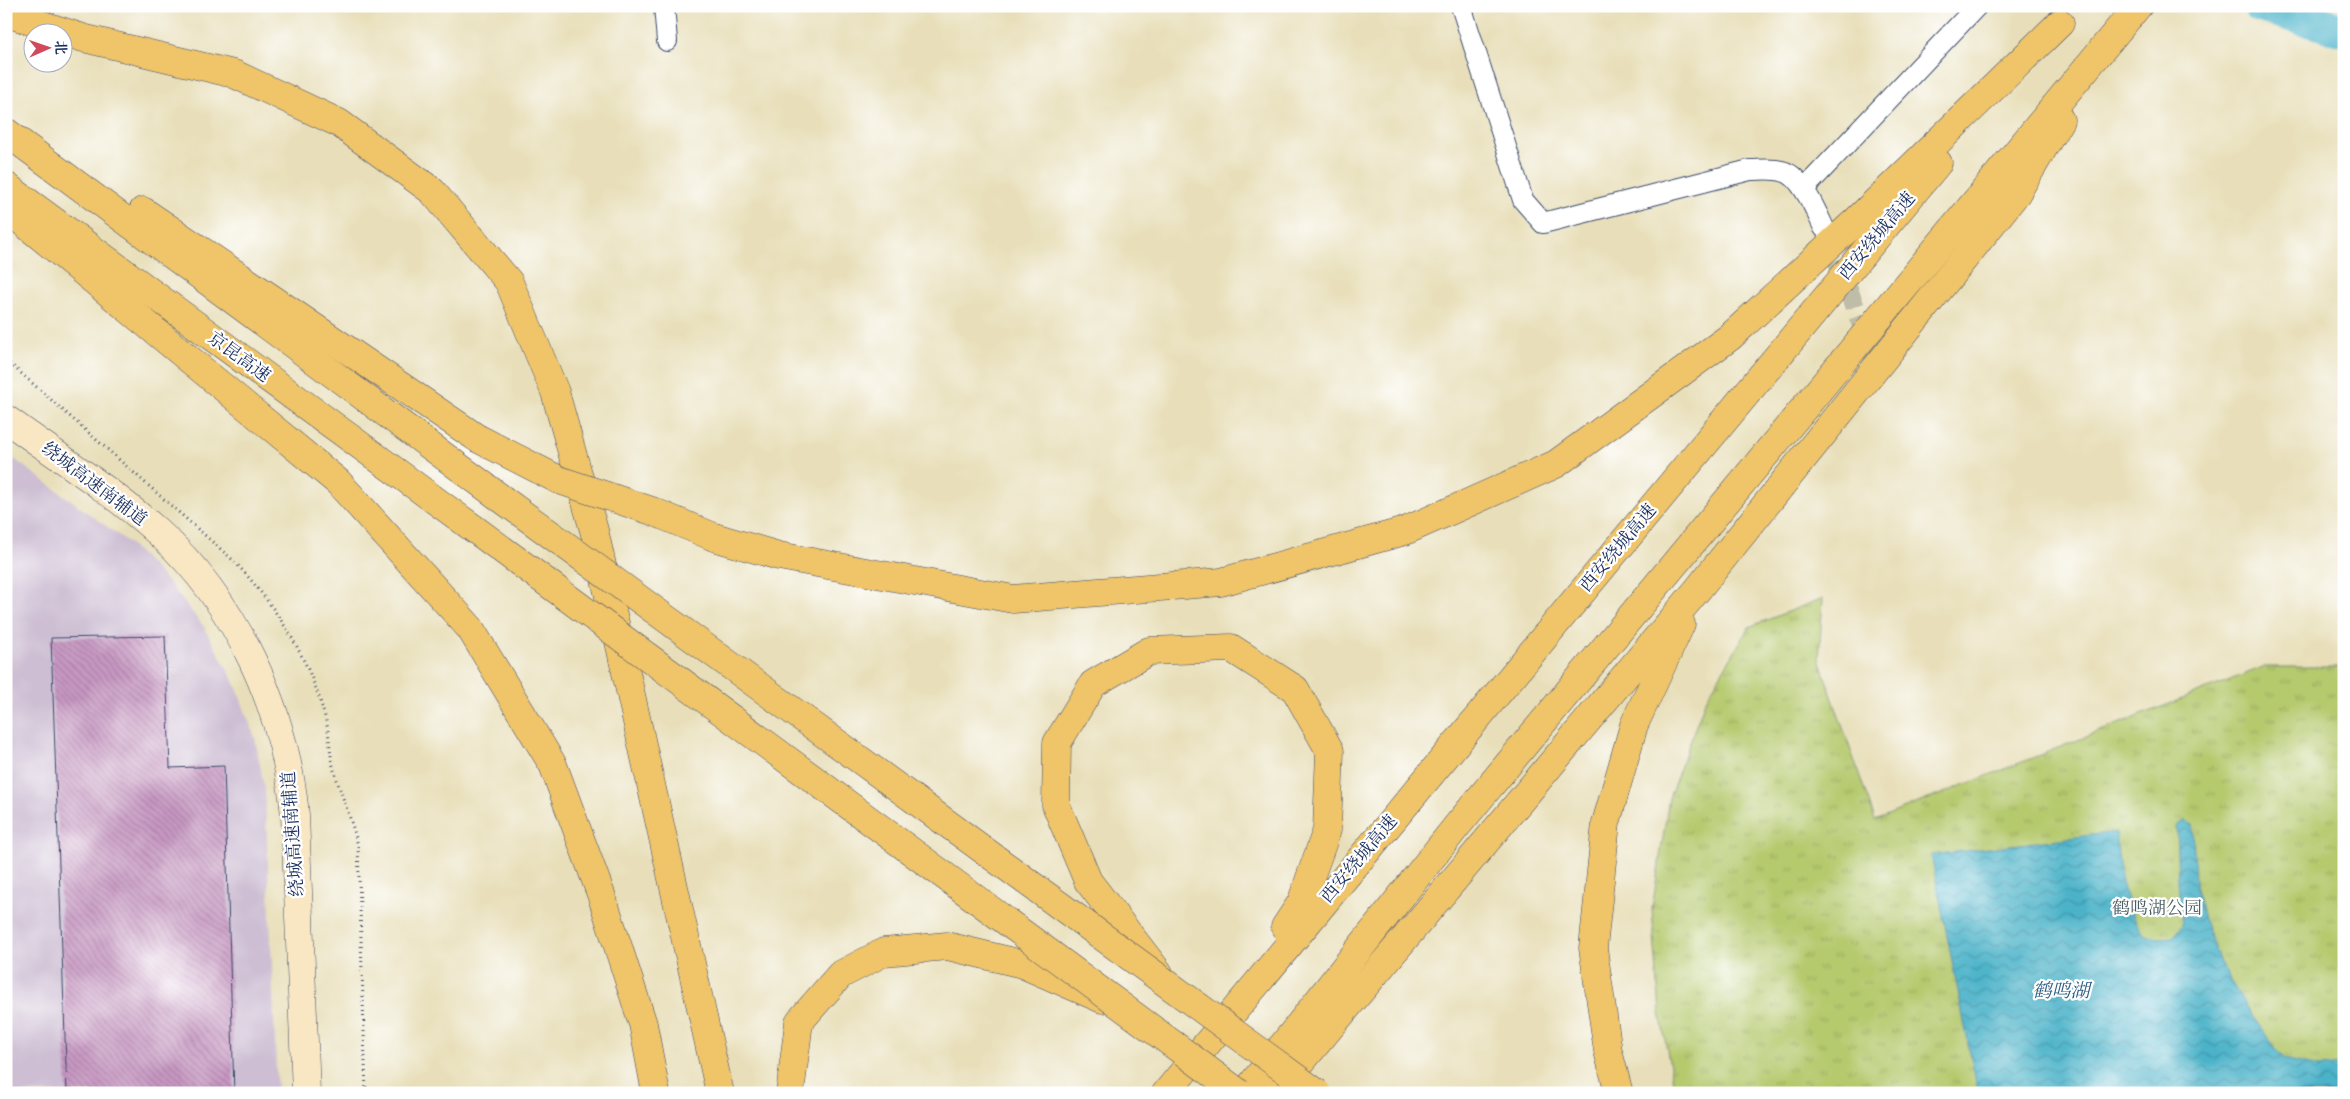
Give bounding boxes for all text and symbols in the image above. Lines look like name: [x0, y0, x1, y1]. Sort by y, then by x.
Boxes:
north arrow: [22, 22, 72, 72]
text: 北: [52, 40, 69, 55]
street label: 西安绕城高速: [1833, 187, 1921, 285]
street label: 京昆高速: [203, 327, 275, 387]
street label: 绕城高速南辅道: [37, 437, 151, 531]
street label: 西安绕城高速: [1574, 499, 1662, 597]
street label: 绕城高速南辅道: [277, 770, 309, 898]
street label: 西安绕城高速: [1315, 810, 1403, 908]
park label: 鹤鸣湖公园: [2112, 897, 2202, 920]
water label: 鹤鸣湖: [2032, 979, 2092, 1003]

